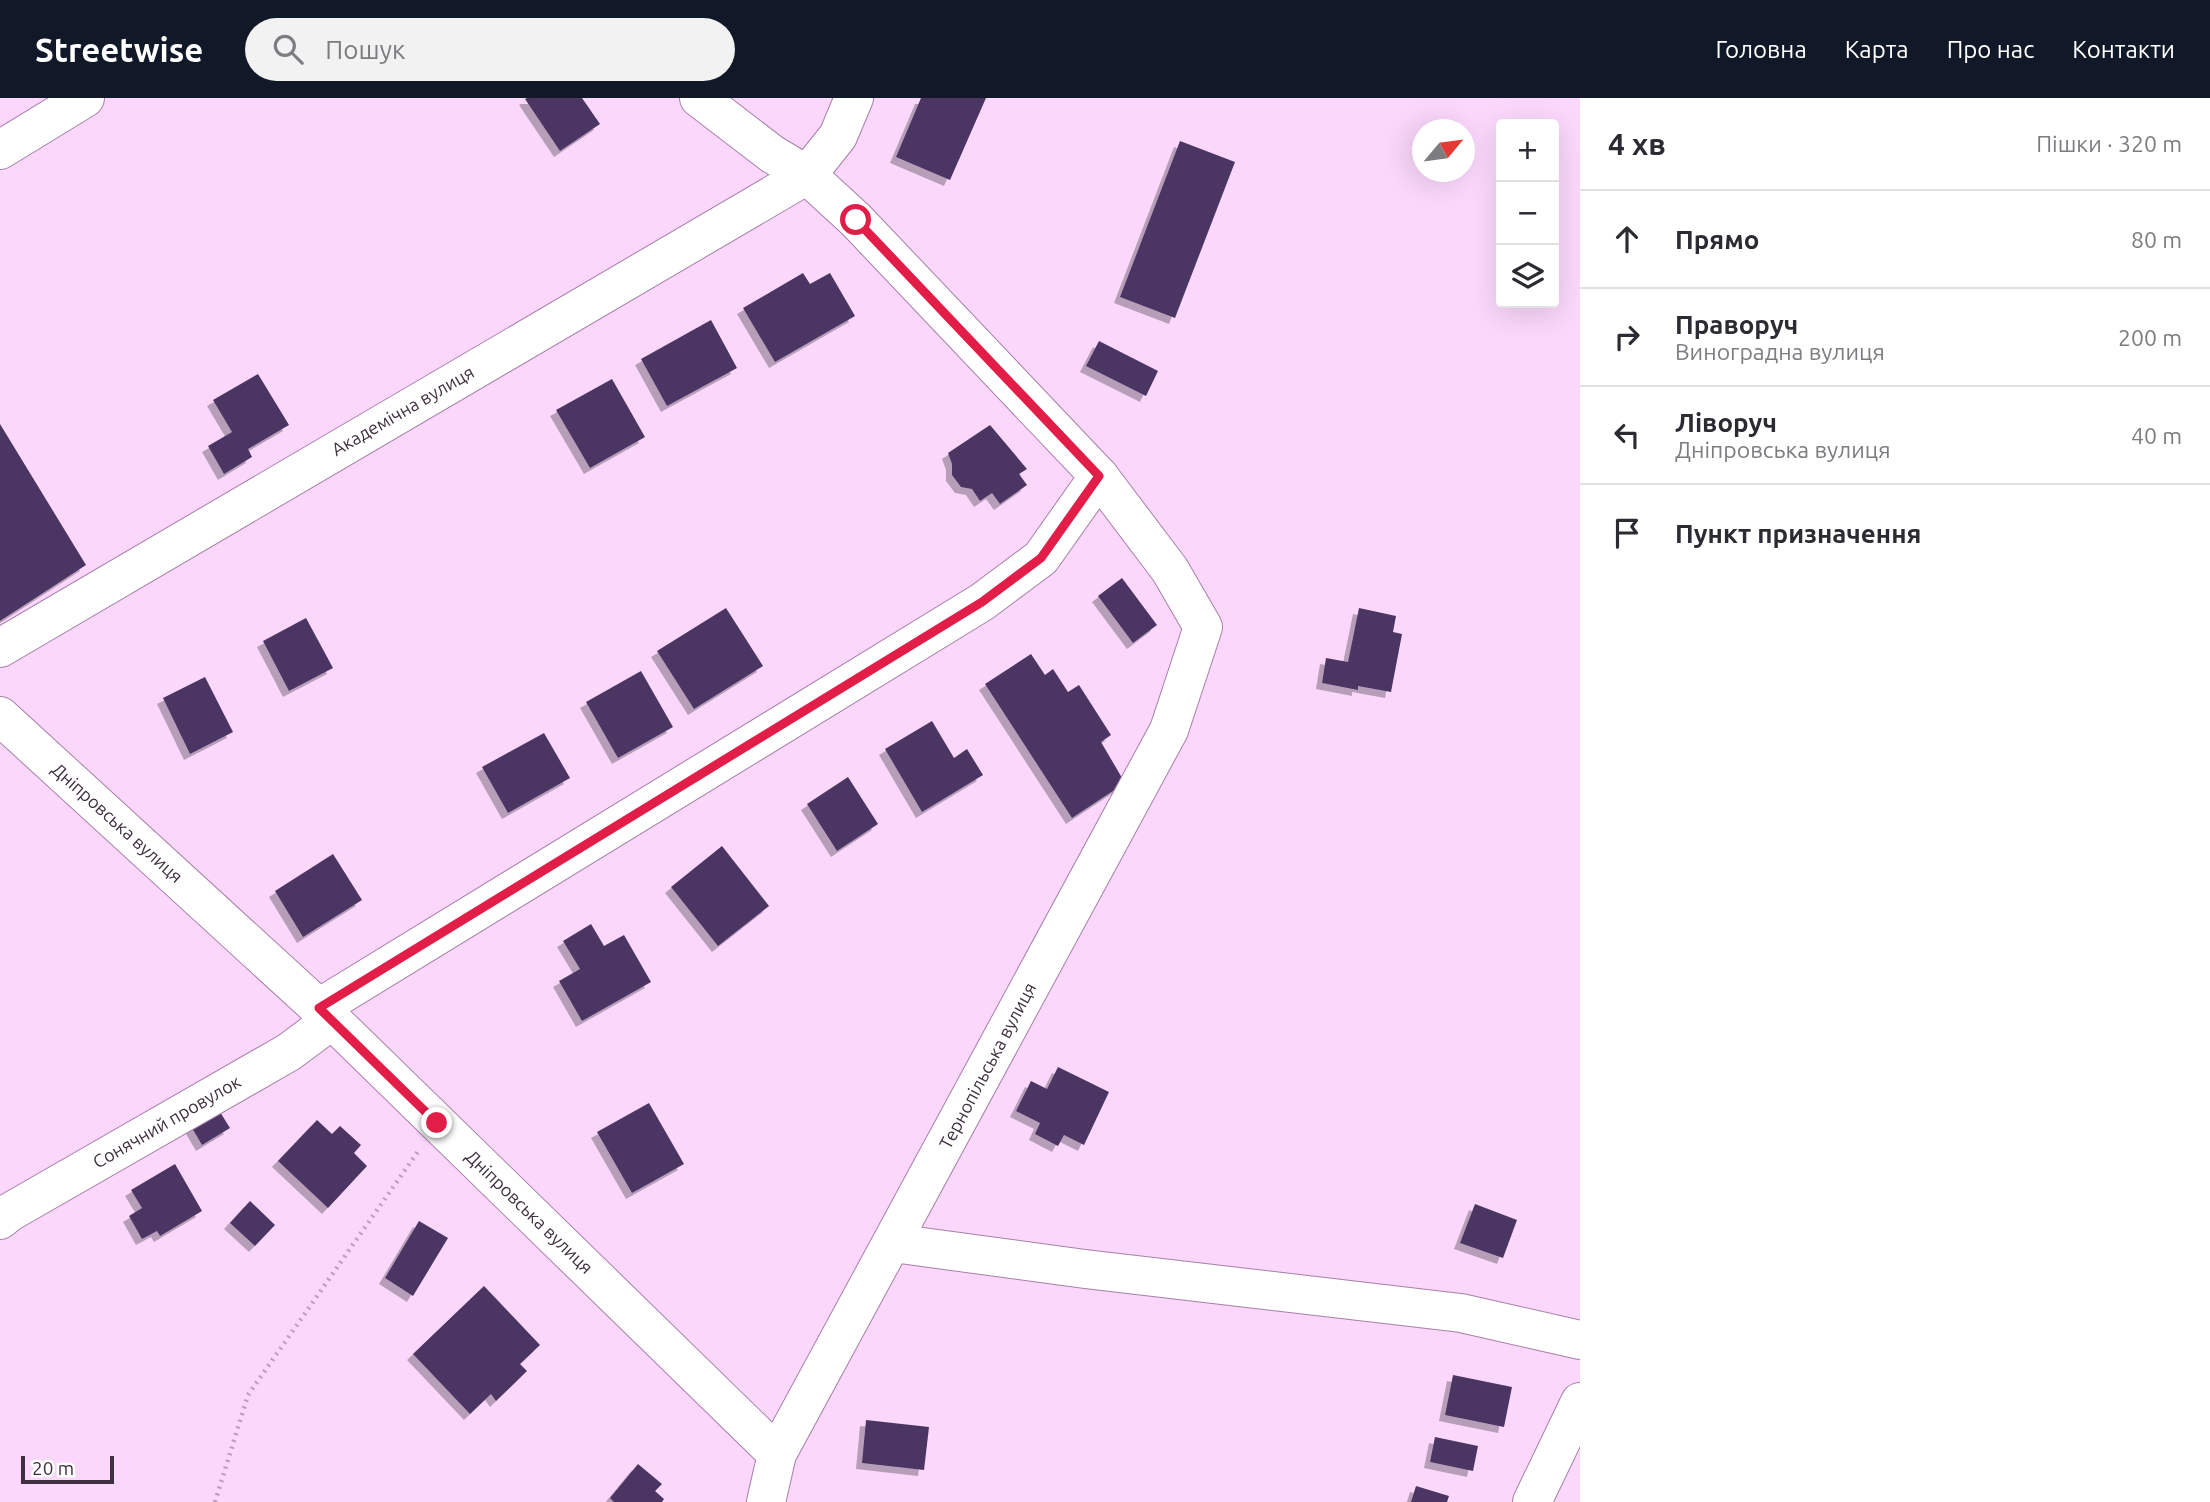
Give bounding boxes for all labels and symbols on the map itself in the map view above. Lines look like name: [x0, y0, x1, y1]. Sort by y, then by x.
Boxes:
north arrow: [1412, 119, 1475, 182]
route start: [840, 204, 871, 235]
street label: Академічна вулиця: [328, 361, 477, 459]
street label: Дніпровська вулиця: [48, 758, 187, 886]
street label: Тернопільська вулиця: [935, 979, 1039, 1152]
street label: Сонячний провулок: [89, 1071, 244, 1172]
route end: [421, 1107, 452, 1138]
street label: Дніпровська вулиця: [462, 1145, 597, 1277]
scale bar: [21, 1453, 114, 1485]

